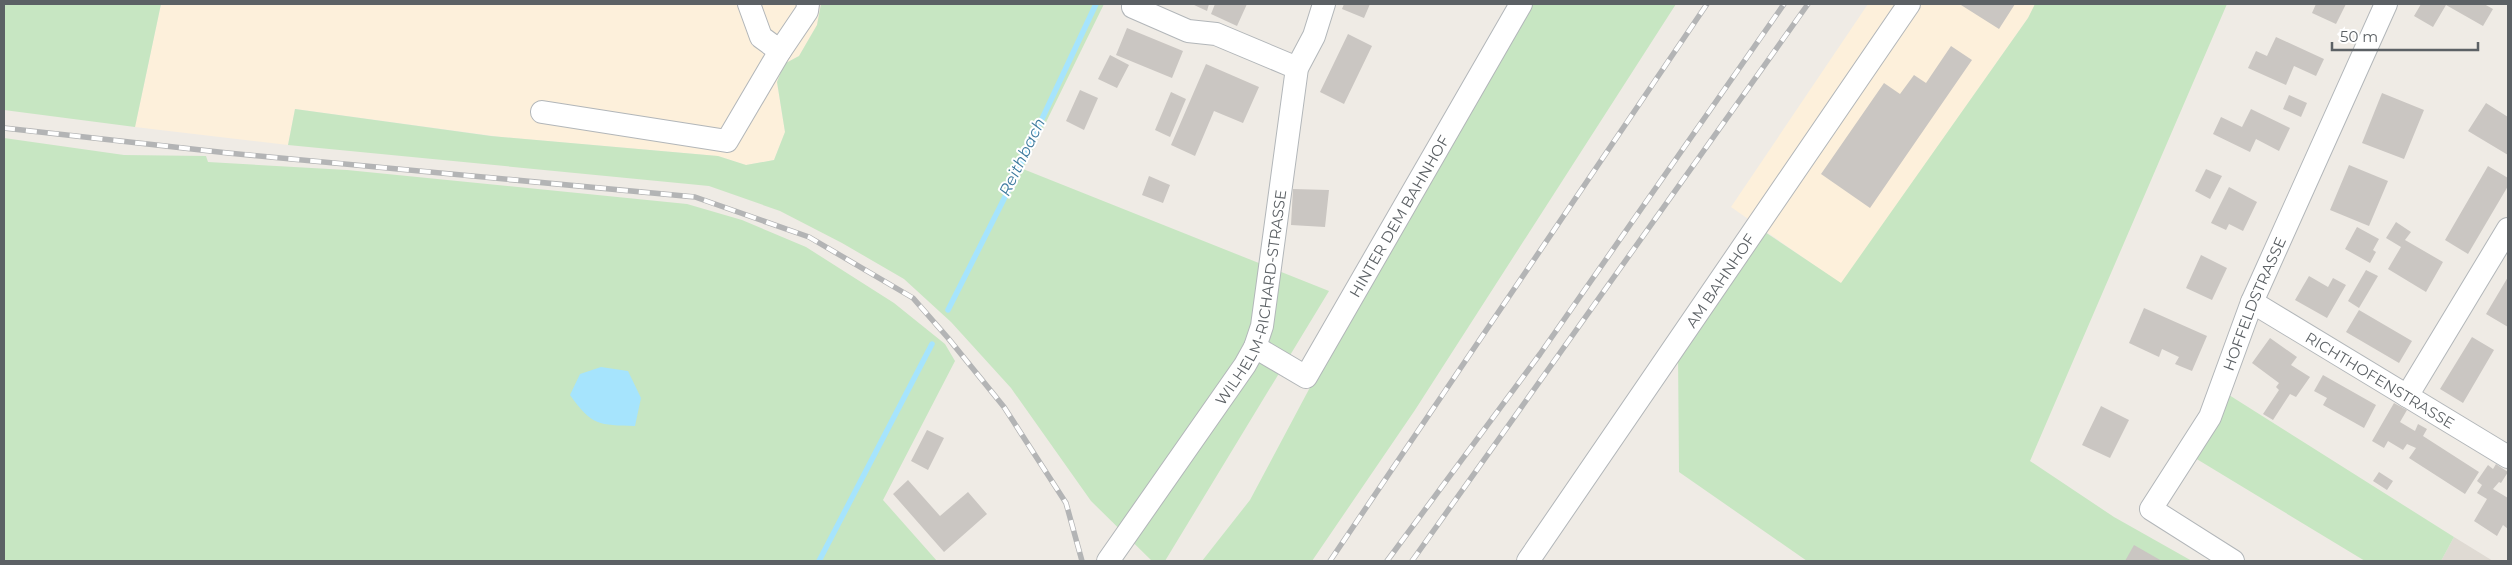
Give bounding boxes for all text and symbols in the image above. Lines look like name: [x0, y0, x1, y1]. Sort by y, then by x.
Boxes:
scale bar: [2332, 20, 2478, 52]
text: 50 m: [2340, 27, 2378, 46]
water label: Reithbach: [995, 115, 1049, 199]
street label: HINTER DEM BAHNHOF: [1345, 132, 1453, 300]
street label: WILHELM-RICHARD-STRASSE: [1211, 188, 1290, 409]
street label: AM BAHNHOF: [1681, 230, 1759, 331]
street label: HOFFELDSTRASSE: [2218, 234, 2290, 373]
street label: RICHTHOFENSTRASSE: [2302, 327, 2458, 432]

